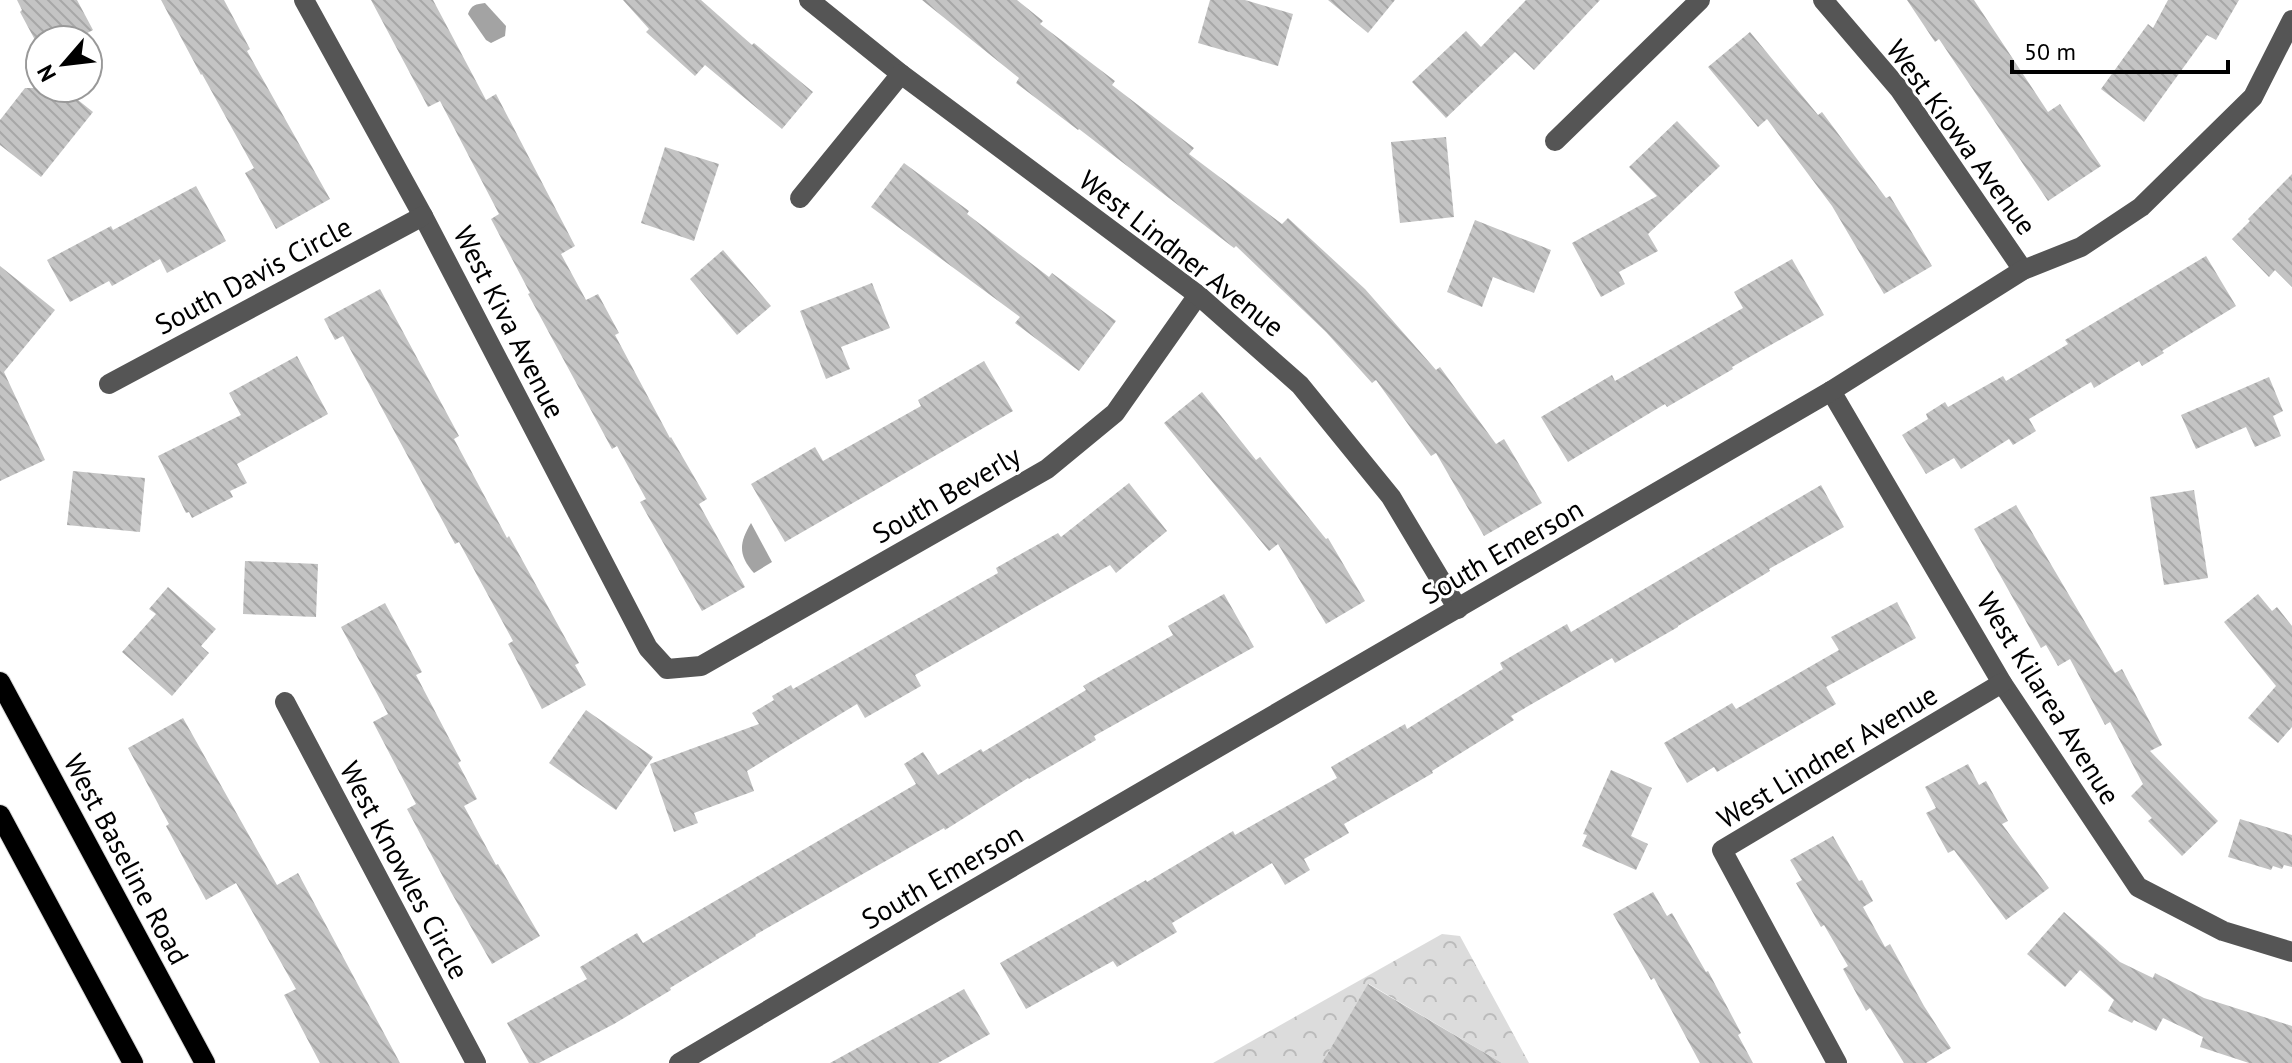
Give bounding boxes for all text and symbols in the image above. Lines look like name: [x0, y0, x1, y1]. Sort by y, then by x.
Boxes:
north arrow: [24, 24, 104, 104]
scale bar: [2012, 24, 2228, 74]
street label: West Kiowa Avenue: [1879, 32, 2045, 242]
text: 50 m: [2024, 36, 2076, 67]
text: N: [31, 60, 62, 86]
street label: West Lindner Avenue: [1072, 161, 1292, 345]
street label: South Davis Circle: [148, 208, 358, 342]
street label: West Kiva Avenue: [446, 220, 574, 424]
street label: South Beverly: [865, 437, 1027, 551]
street label: South Emerson: [1414, 490, 1590, 612]
street label: West Kilarea Avenue: [1969, 585, 2129, 811]
street label: West Lindner Avenue: [1710, 676, 1944, 836]
street label: West Baseline Road: [56, 747, 198, 971]
street label: West Knowles Circle: [332, 755, 478, 985]
street label: South Emerson: [854, 815, 1030, 937]

